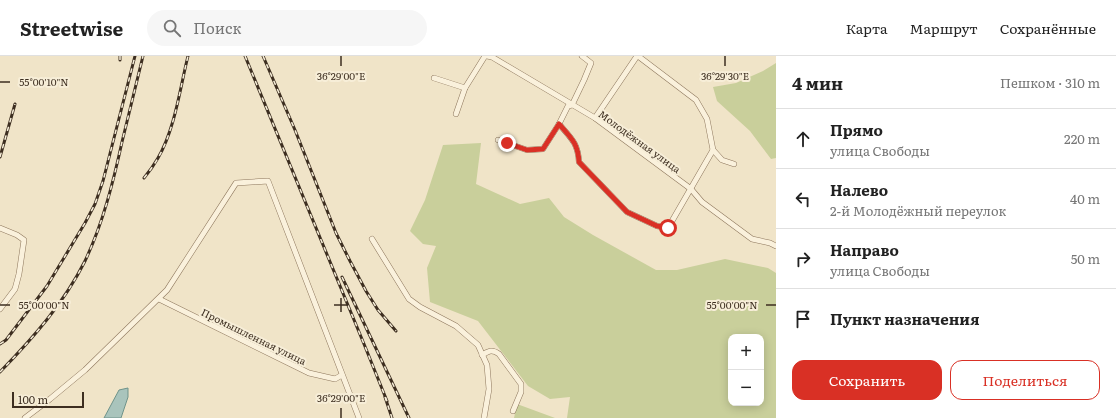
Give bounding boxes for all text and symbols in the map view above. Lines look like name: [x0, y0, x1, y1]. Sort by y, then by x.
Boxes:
search box: [147, 10, 427, 46]
text: Streetwise: [20, 14, 123, 42]
text: Поиск: [193, 16, 241, 39]
icon: search: [161, 17, 183, 39]
text: Карта: [846, 18, 888, 38]
text: Маршрут: [910, 18, 978, 38]
text: Сохранённые: [1000, 18, 1096, 38]
text: 36°29'00"E: [317, 68, 365, 83]
text: 36°29'30"E: [701, 68, 749, 83]
text: 4 мин: [792, 70, 843, 95]
text: Пешком · 310 m: [1000, 73, 1100, 92]
text: 55°00'10"N: [19, 74, 69, 89]
street label: Молодёжная улица: [596, 106, 685, 176]
text: Прямо: [830, 118, 883, 141]
icon: ahead: [792, 128, 814, 150]
text: 220 m: [1064, 129, 1100, 148]
route end: [498, 134, 516, 152]
text: улица Свободы: [830, 141, 930, 160]
text: Налево: [830, 178, 888, 201]
icon: left: [792, 188, 814, 210]
text: 40 m: [1070, 189, 1100, 208]
text: 2-й Молодёжный переулок: [830, 201, 1006, 220]
route start: [659, 219, 677, 237]
text: Направо: [830, 238, 899, 261]
icon: right: [792, 248, 814, 270]
text: 50 m: [1071, 249, 1100, 268]
text: улица Свободы: [830, 261, 930, 280]
text: 55°00'00"N: [18, 297, 70, 312]
text: 55°00'00"N: [706, 297, 758, 312]
street label: Промышленная улица: [199, 304, 310, 368]
text: Пункт назначения: [830, 307, 980, 330]
icon: arrive: [792, 308, 814, 330]
map controls: [728, 334, 764, 406]
button: +: [728, 334, 764, 370]
button: Сохранить: [792, 360, 942, 400]
button: Поделиться: [950, 360, 1100, 400]
button: −: [728, 370, 764, 406]
scale bar: [12, 390, 84, 409]
text: 36°29'00"E: [317, 390, 365, 405]
text: 100 m: [18, 391, 48, 407]

